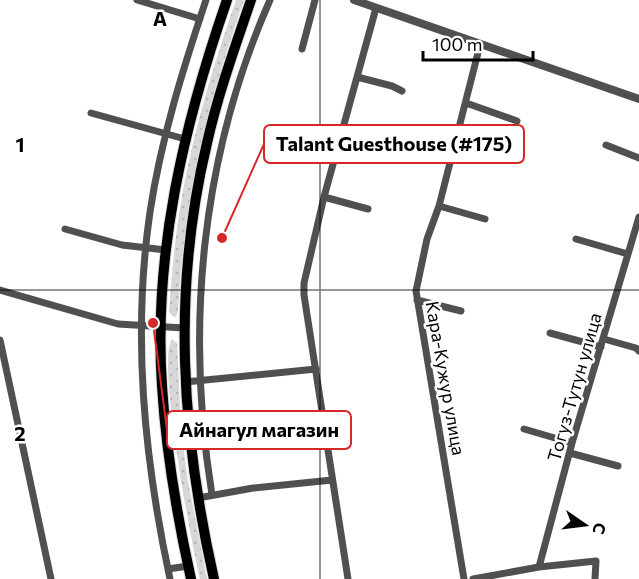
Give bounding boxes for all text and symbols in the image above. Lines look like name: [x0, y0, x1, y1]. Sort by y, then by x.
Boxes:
text: A: [153, 6, 167, 30]
scale bar: [423, 24, 532, 62]
text: 100 m: [432, 33, 482, 55]
callout: Talant Guesthouse (#175): [264, 125, 524, 163]
text: Talant Guesthouse (#175): [276, 131, 512, 155]
text: 1: [15, 132, 25, 156]
street label: Кара-Кужур улица: [422, 299, 470, 457]
street label: Тогуз-Тутун улица: [542, 310, 606, 464]
callout: Айнагул магазин: [167, 411, 351, 449]
text: Айнагул магазин: [179, 417, 339, 441]
text: 2: [14, 421, 26, 445]
north arrow: [555, 495, 615, 555]
text: С: [589, 521, 611, 536]

